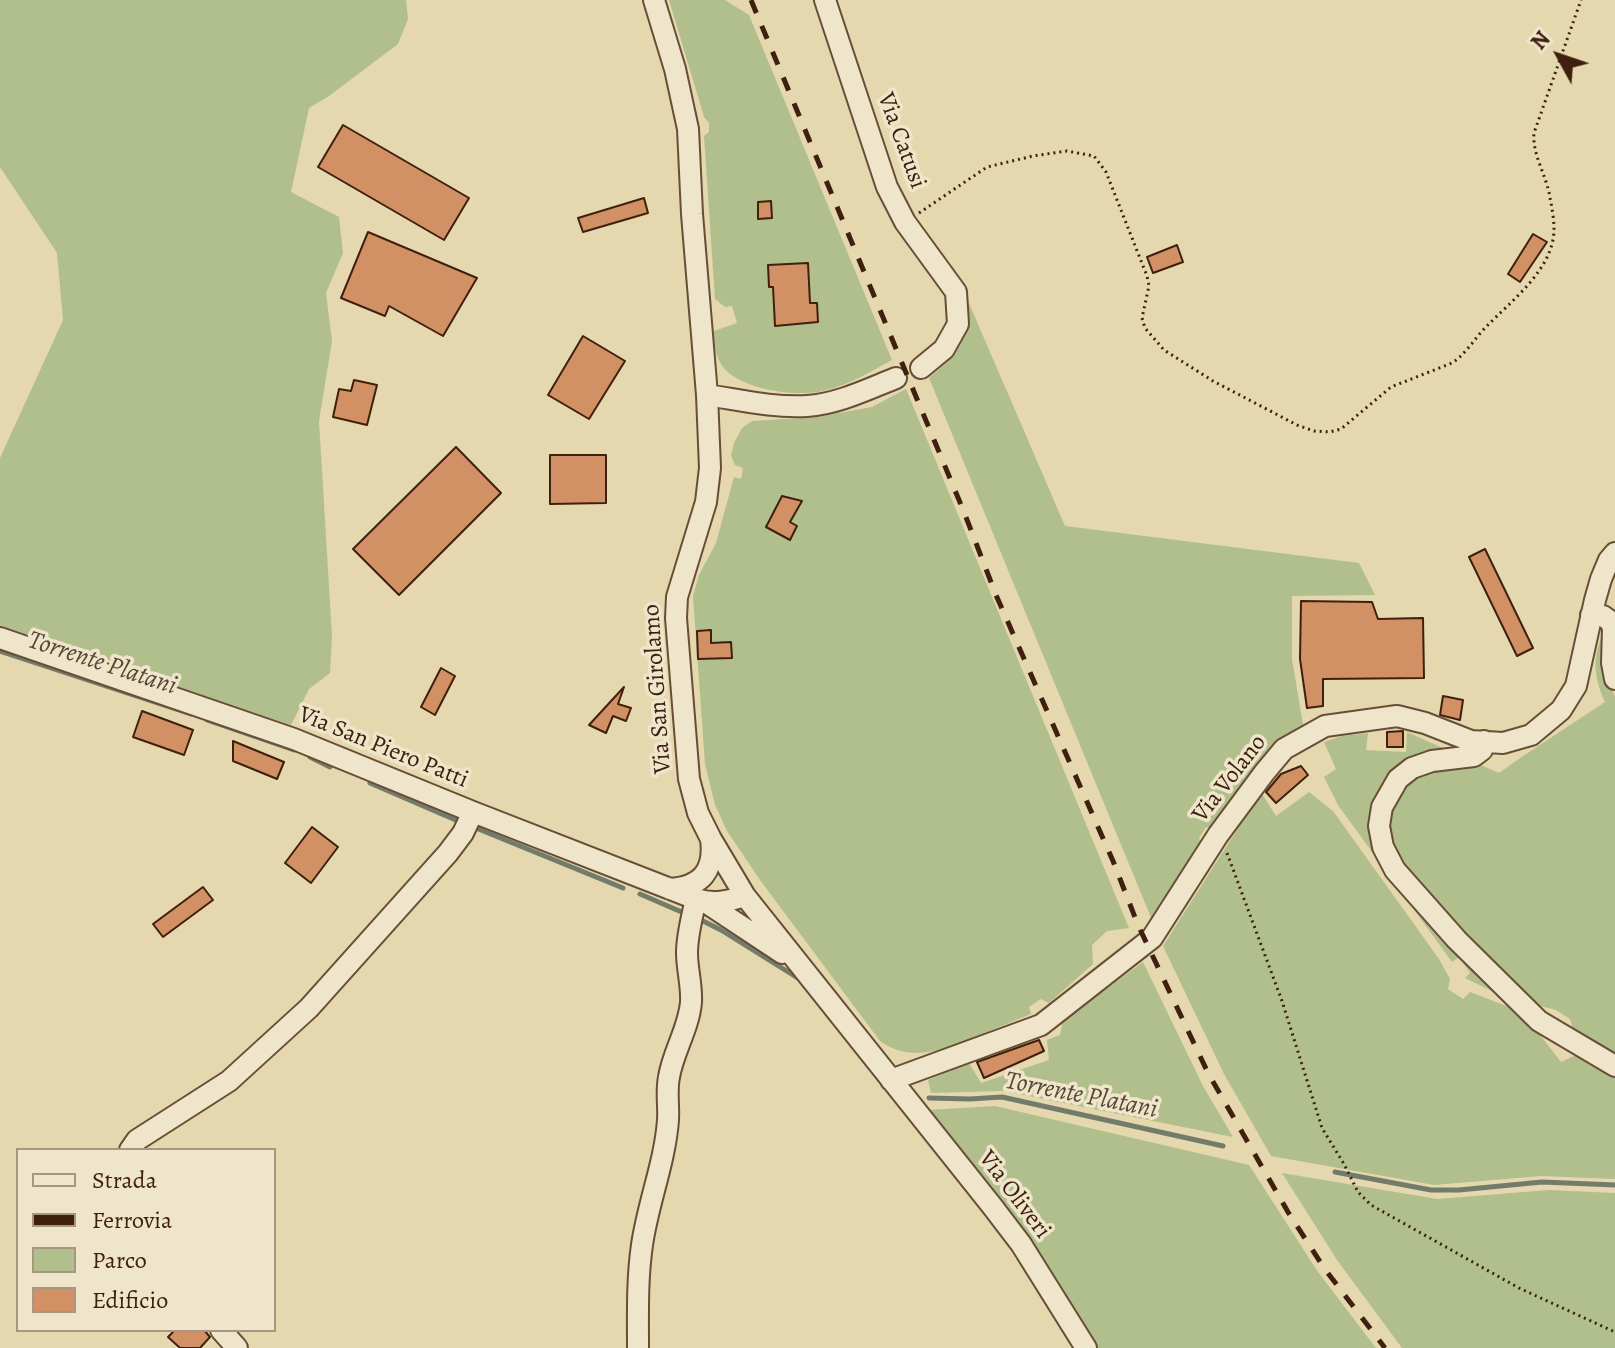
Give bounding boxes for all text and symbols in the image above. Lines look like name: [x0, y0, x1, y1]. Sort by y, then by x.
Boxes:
north arrow: [1519, 16, 1599, 96]
text: N: [1524, 25, 1557, 56]
street label: Via Catusi: [870, 89, 932, 193]
street label: Via San Girolamo: [638, 603, 678, 775]
water label: Torrente Platani: [24, 625, 180, 703]
street label: Via San Piero Patti: [294, 701, 472, 795]
street label: Via Volano: [1187, 729, 1273, 829]
water label: Torrente Platani: [1002, 1066, 1160, 1126]
street label: Via Oliveri: [972, 1145, 1056, 1245]
legend: [16, 1148, 276, 1332]
text: Strada: [92, 1164, 157, 1196]
text: Ferrovia: [92, 1204, 172, 1236]
text: Parco: [92, 1244, 147, 1276]
text: Edificio: [92, 1284, 168, 1316]

